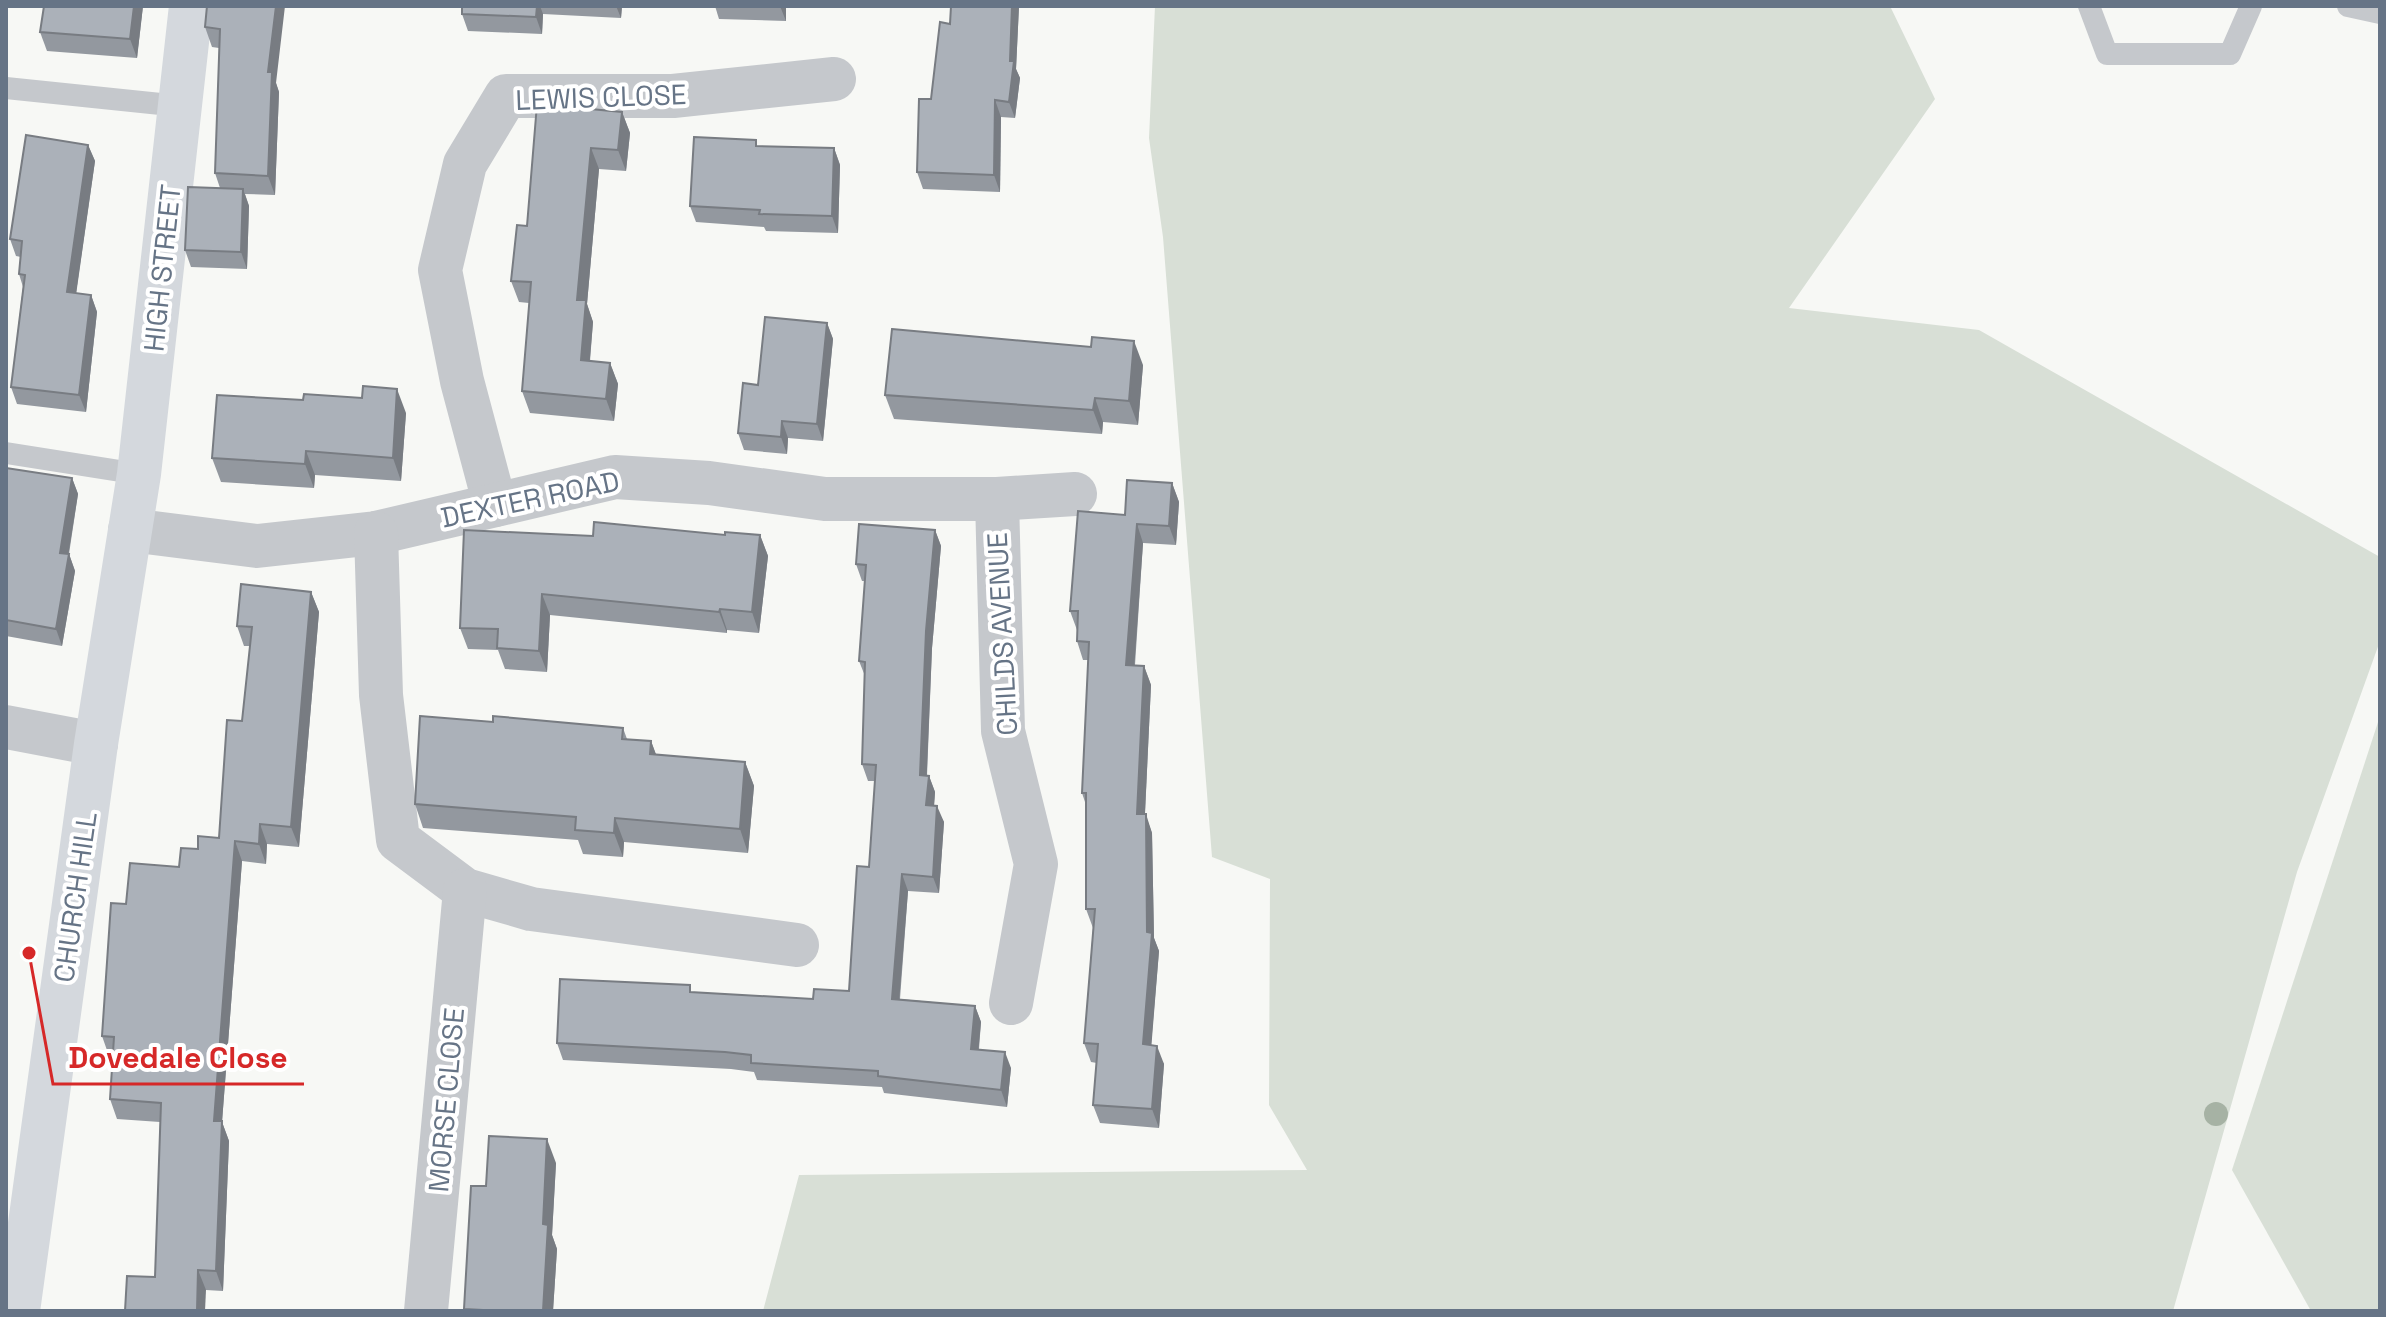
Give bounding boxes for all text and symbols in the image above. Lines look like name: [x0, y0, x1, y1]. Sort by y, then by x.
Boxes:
street label: LEWIS CLOSE: [515, 76, 687, 118]
street label: HIGH STREET: [135, 183, 189, 353]
street label: DEXTER ROAD: [437, 463, 623, 535]
street label: CHILDS AVENUE: [979, 532, 1025, 736]
street label: CHURCH HILL: [45, 809, 105, 985]
street label: MORSE CLOSE: [420, 1006, 472, 1194]
callout: Dovedale Close: [53, 1030, 304, 1084]
text: Dovedale Close: [68, 1038, 288, 1077]

